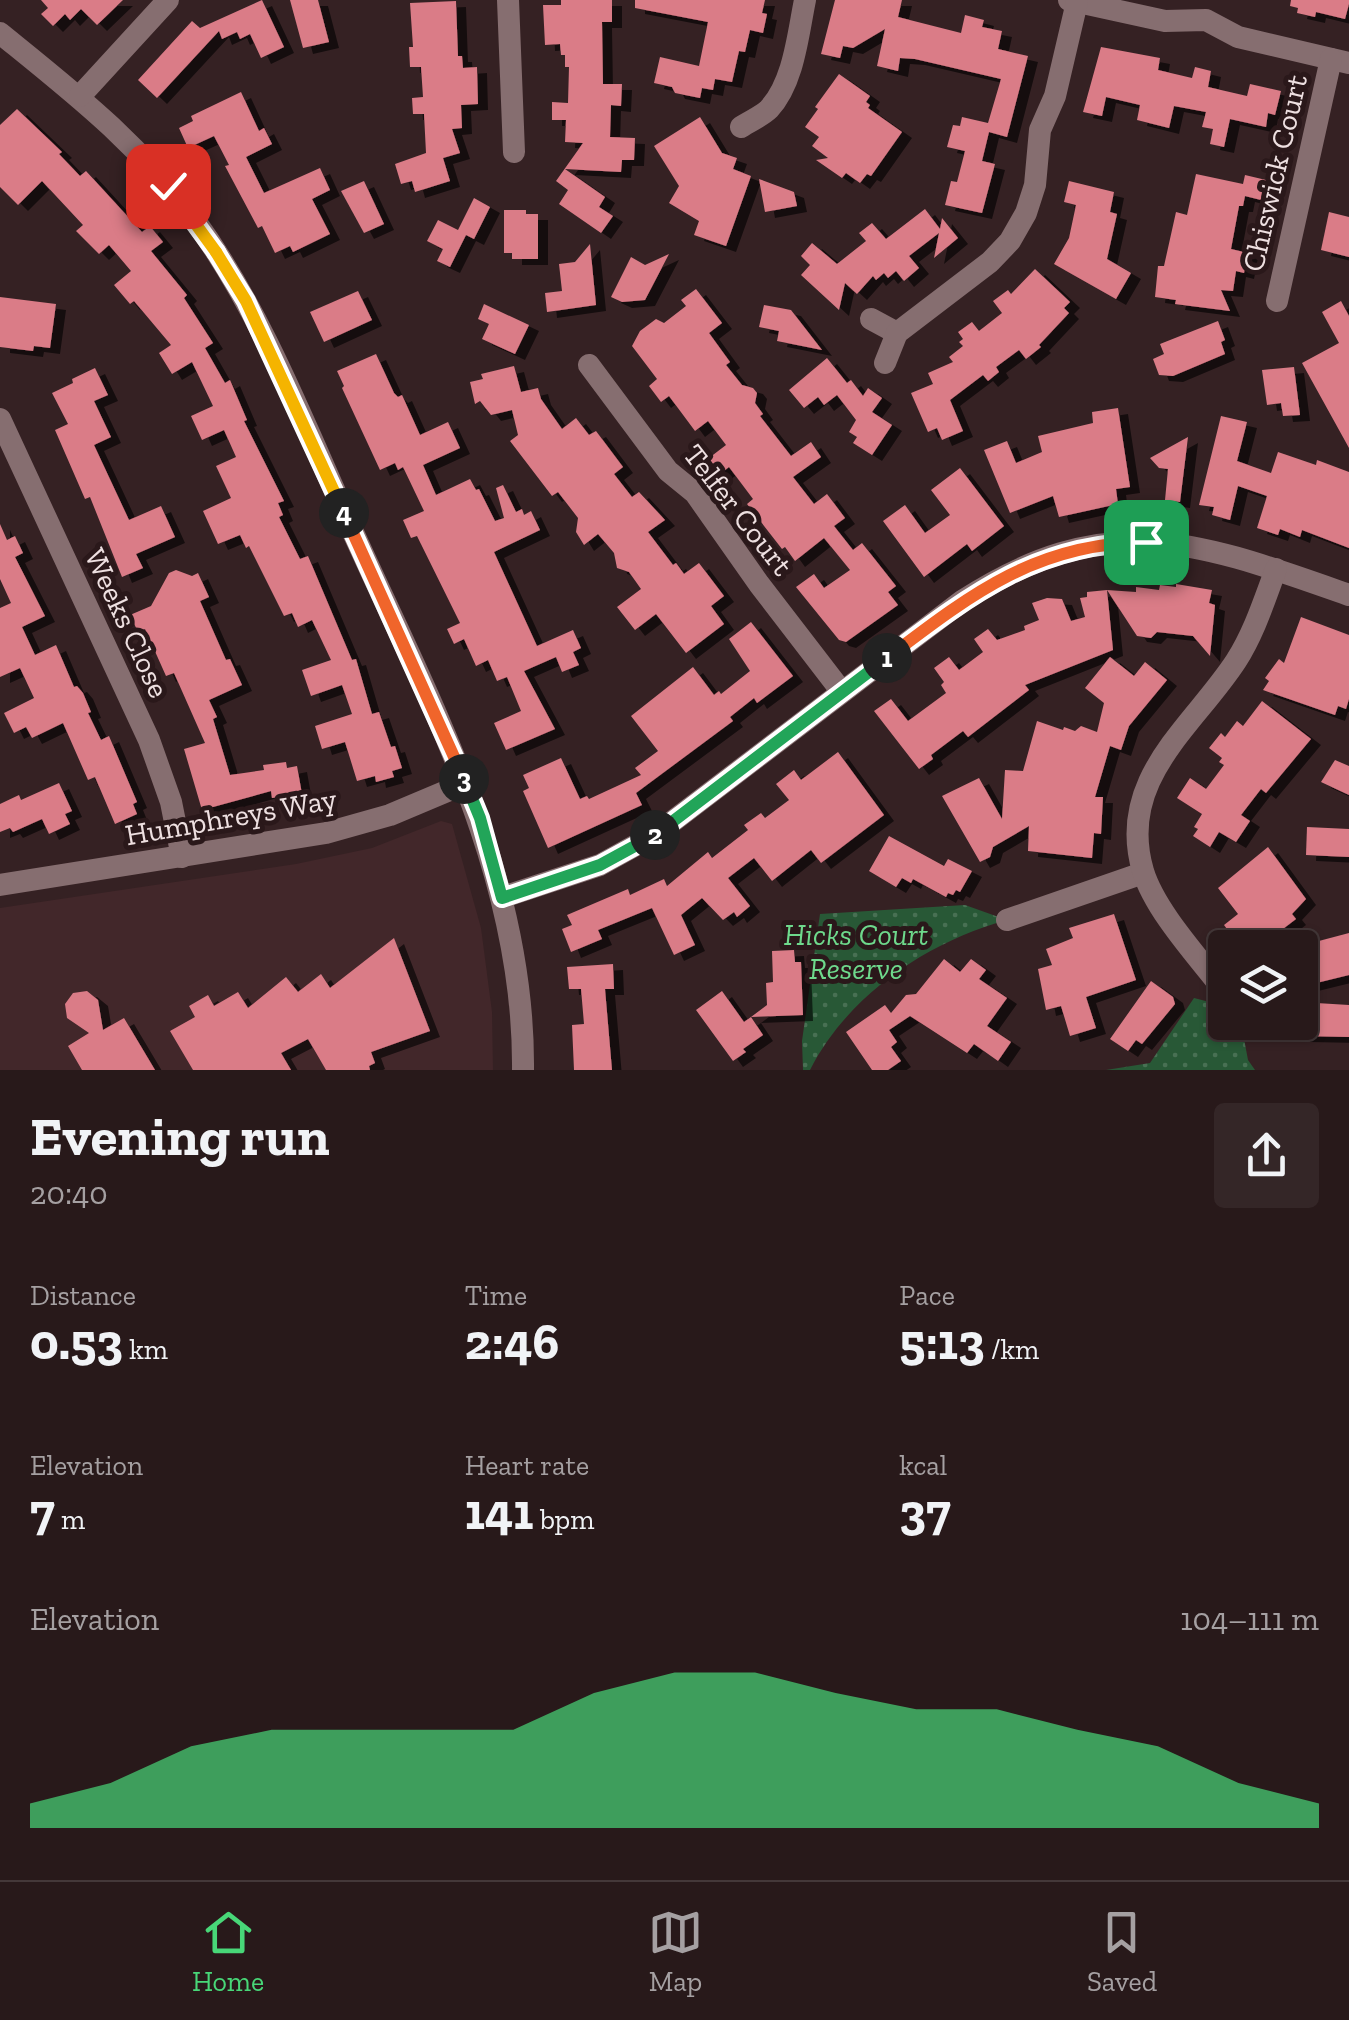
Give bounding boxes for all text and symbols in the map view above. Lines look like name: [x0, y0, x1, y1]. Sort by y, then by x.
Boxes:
street label: Chiswick Court: [1235, 71, 1315, 275]
pin: [126, 144, 211, 229]
icon: check: [141, 159, 196, 214]
street label: Telfer Court: [676, 437, 800, 583]
pin: 4: [319, 488, 369, 538]
text: 4: [336, 496, 352, 529]
pin: [1104, 500, 1189, 585]
icon: arrive: [1119, 515, 1174, 570]
street label: Weeks Close: [77, 543, 177, 703]
pin: 1: [862, 633, 912, 683]
text: 1: [881, 641, 893, 674]
pin: 3: [439, 754, 489, 804]
text: 3: [457, 762, 471, 795]
street label: Humphreys Way: [122, 781, 340, 853]
pin: 2: [630, 810, 680, 860]
text: 2: [647, 818, 663, 851]
park label: Hicks Court Reserve: [784, 917, 928, 987]
map controls: [1208, 930, 1318, 1040]
button: layers: [1208, 930, 1318, 1040]
text: Evening run: [30, 1103, 330, 1169]
button: share: [1214, 1103, 1319, 1208]
text: 20:40: [30, 1174, 108, 1212]
text: Distance: [30, 1279, 136, 1312]
text: Time: [465, 1279, 527, 1312]
text: Pace: [899, 1279, 955, 1312]
text: 0.53: [30, 1312, 123, 1372]
text: 2:46: [465, 1312, 559, 1372]
text: 5:13: [899, 1312, 985, 1372]
text: km: [123, 1333, 168, 1366]
text: /km: [985, 1333, 1039, 1366]
text: Elevation: [30, 1449, 143, 1482]
text: Heart rate: [465, 1449, 589, 1482]
text: kcal: [899, 1449, 947, 1482]
text: 7: [30, 1482, 55, 1542]
text: 141: [465, 1482, 534, 1542]
text: 37: [899, 1482, 951, 1542]
text: m: [55, 1503, 85, 1536]
text: bpm: [534, 1503, 594, 1536]
text: Elevation: [30, 1600, 159, 1638]
text: 104–111 m: [1180, 1600, 1319, 1638]
tab: Home: [192, 1905, 264, 1998]
tab: Map: [648, 1905, 703, 1998]
tab: Saved: [1087, 1905, 1157, 1998]

